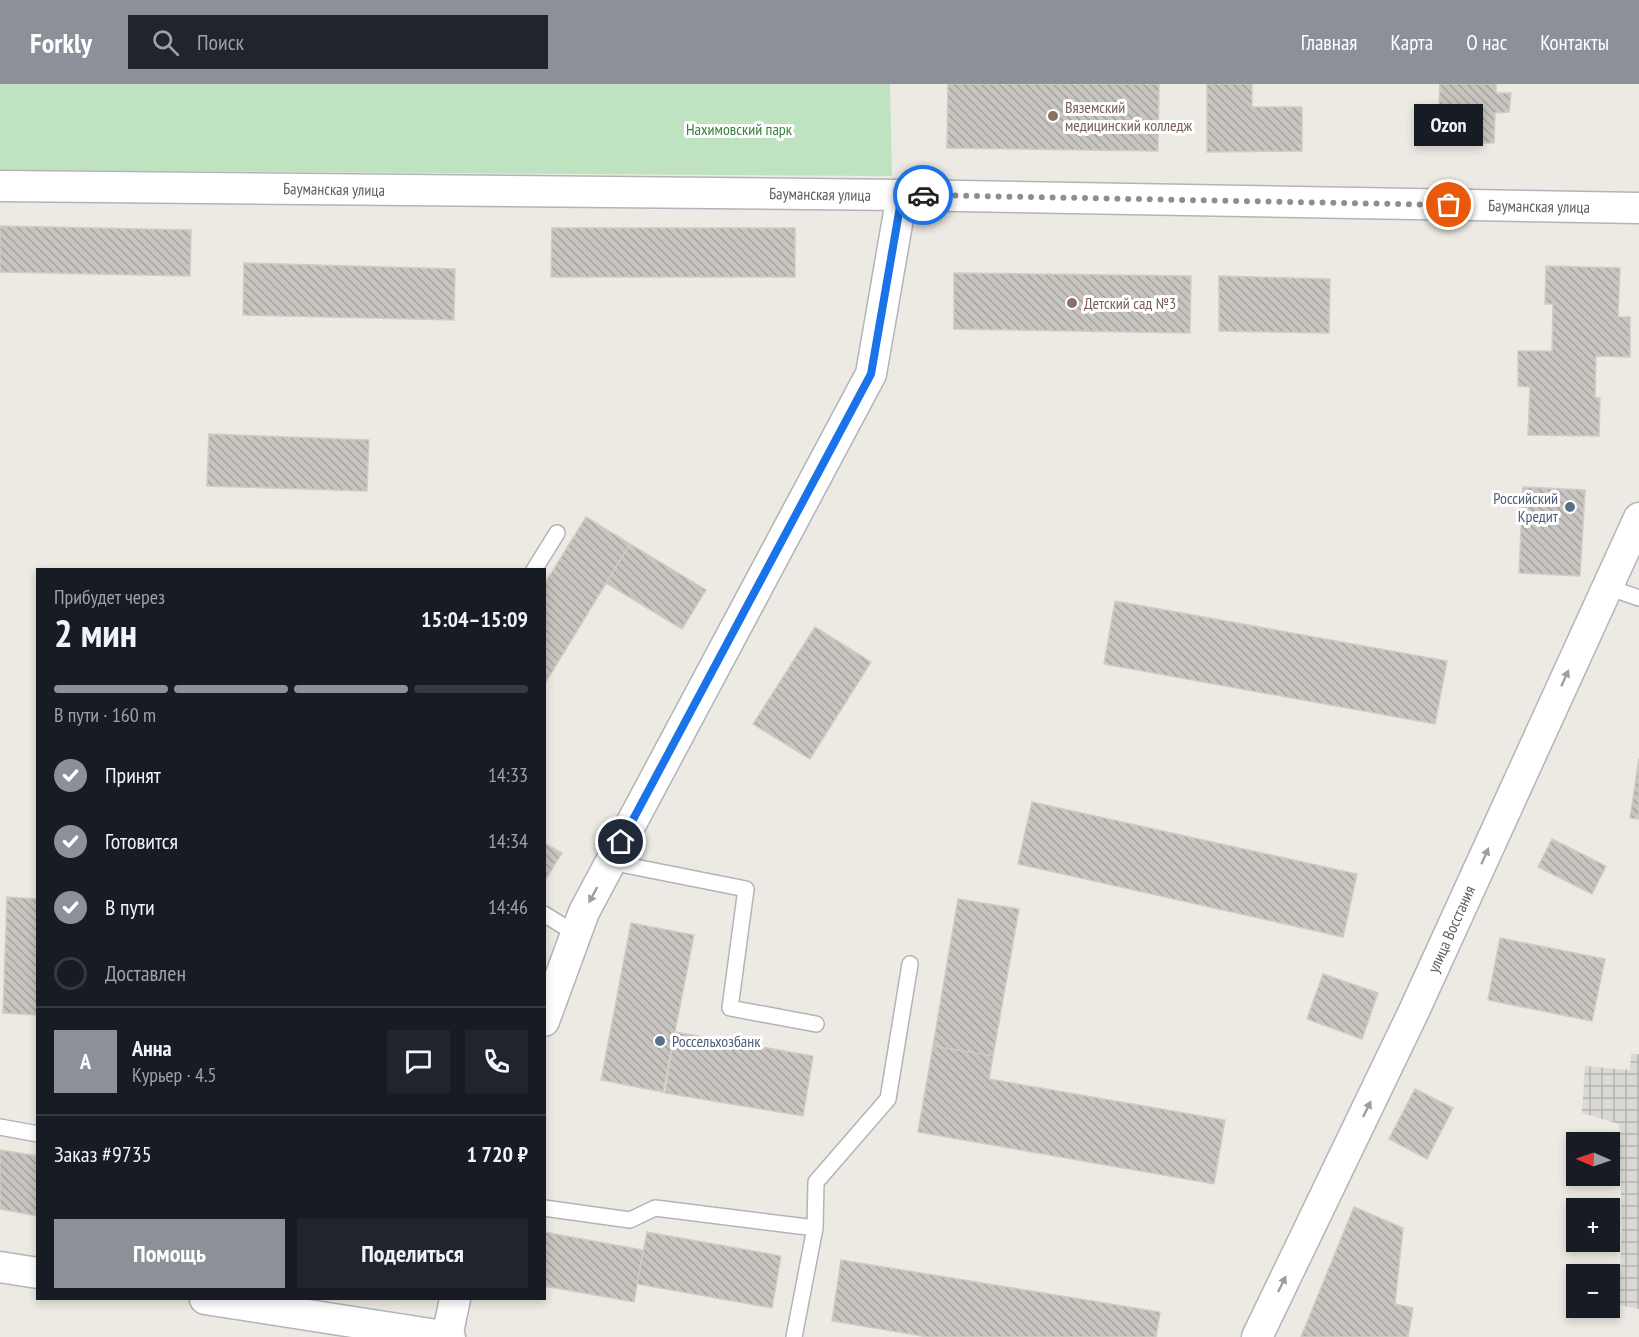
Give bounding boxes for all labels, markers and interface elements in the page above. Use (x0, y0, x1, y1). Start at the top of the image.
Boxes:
search box (128, 15, 548, 69)
text: Forkly (30, 24, 92, 61)
icon: search (149, 26, 182, 59)
text: Поиск (197, 28, 244, 56)
text: Главная (1301, 29, 1357, 56)
text: Карта (1390, 29, 1433, 56)
text: О нас (1466, 29, 1507, 56)
text: Контакты (1540, 29, 1609, 56)
place label: Вяземский медицинский колледж (1065, 97, 1192, 135)
callout: Ozon (1414, 103, 1484, 145)
marker: Вяземский медицинский колледж (1046, 109, 1060, 123)
text: Ozon (1430, 112, 1467, 138)
park label: Нахимовский парк (686, 119, 793, 139)
courier (893, 165, 953, 225)
street label: Бауманская улица (283, 178, 385, 200)
icon: car (907, 179, 940, 212)
pin (1423, 179, 1474, 230)
street label: Бауманская улица (769, 183, 871, 205)
icon: bag (1432, 188, 1465, 221)
street label: Бауманская улица (1488, 195, 1590, 217)
place label: Детский сад №3 (1084, 293, 1176, 313)
marker: Детский сад №3 (1065, 296, 1079, 310)
place label: Российский Кредит (1493, 488, 1559, 526)
marker: Российский Кредит (1563, 500, 1577, 514)
text: Прибудет через (54, 584, 165, 610)
text: 15:04–15:09 (421, 605, 528, 633)
text: 2 мин (54, 607, 137, 658)
one-way arrow (1561, 670, 1570, 687)
text: В пути · 160 m (54, 702, 156, 728)
icon: check (54, 759, 87, 792)
text: Принят (105, 761, 161, 789)
text: 14:33 (488, 762, 528, 788)
pin (595, 816, 646, 867)
icon: check (54, 825, 87, 858)
icon: home (604, 825, 637, 858)
text: Готовится (105, 827, 178, 855)
text: 14:34 (488, 828, 528, 854)
one-way arrow (1480, 847, 1489, 864)
street label: улица Восстания (1423, 882, 1479, 976)
one-way arrow (588, 886, 598, 903)
icon: check (54, 891, 87, 924)
text: В пути (105, 893, 155, 921)
text: 14:46 (488, 894, 528, 920)
text: Доставлен (105, 959, 186, 987)
button: chat (387, 1030, 450, 1093)
button: phone (465, 1030, 528, 1093)
place label: Россельхозбанк (672, 1031, 761, 1051)
text: Анна (132, 1034, 172, 1062)
marker: Россельхозбанк (653, 1034, 667, 1048)
text: А (80, 1047, 91, 1075)
text: Курьер · 4.5 (132, 1062, 217, 1088)
one-way arrow (1362, 1100, 1372, 1117)
north arrow (1566, 1132, 1620, 1186)
map controls (1566, 1132, 1620, 1318)
text: Заказ #9735 (54, 1140, 152, 1168)
text: 1 720 ₽ (466, 1140, 528, 1168)
button: + (1566, 1198, 1620, 1252)
button: Помощь (54, 1219, 285, 1288)
button: Поделиться (297, 1219, 528, 1288)
button: − (1566, 1264, 1620, 1318)
one-way arrow (1278, 1276, 1287, 1293)

